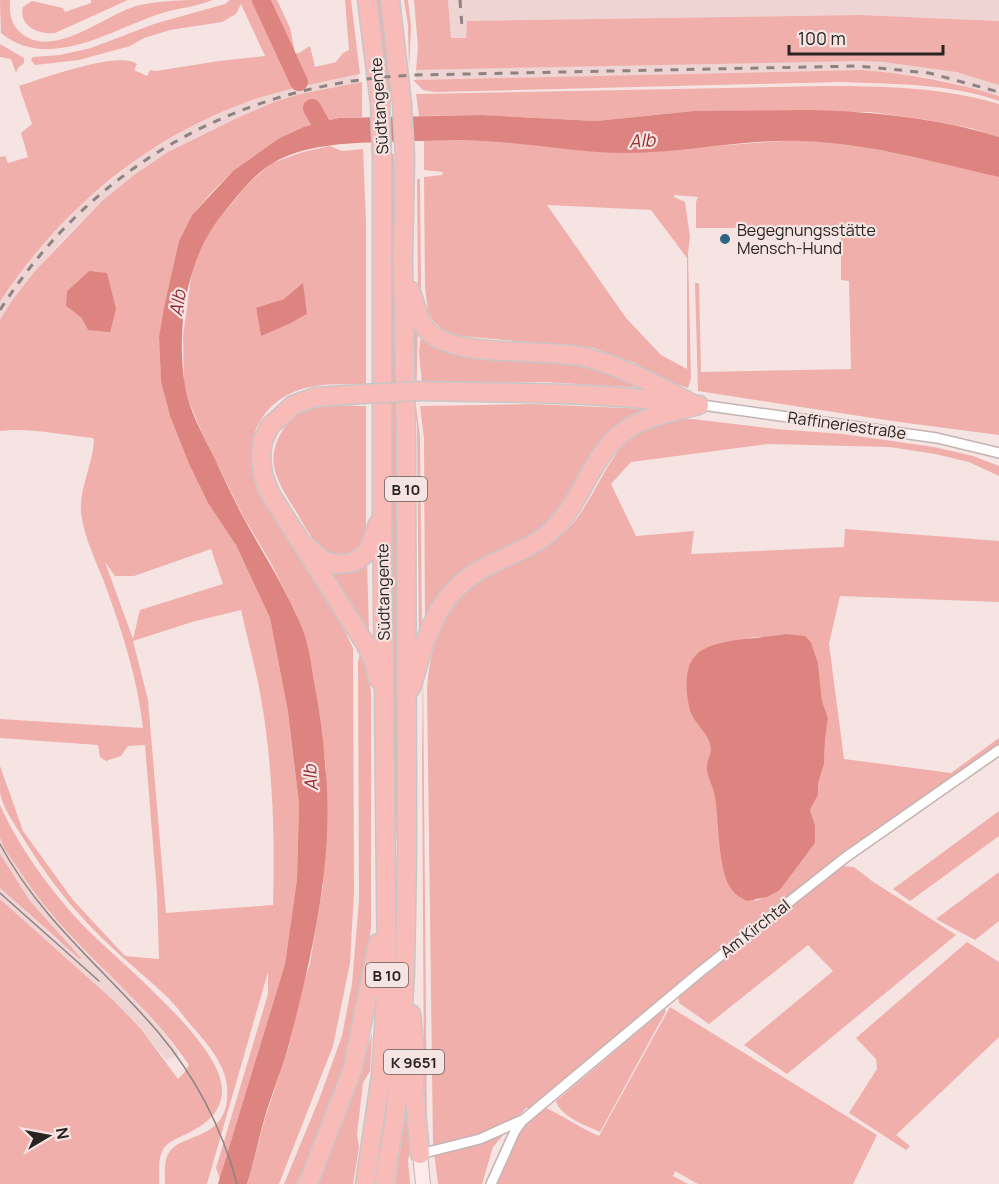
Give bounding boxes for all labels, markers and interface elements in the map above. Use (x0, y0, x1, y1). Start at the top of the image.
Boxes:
scale bar (789, 18, 944, 56)
text: 100 m (798, 26, 846, 50)
street label: Südtangente (365, 57, 393, 155)
water label: Alb (628, 127, 657, 153)
place label: Begegnungsstätte Mensch-Hund (737, 219, 876, 259)
marker: Begegnungsstätte Mensch-Hund (718, 232, 732, 246)
water label: Alb (163, 287, 191, 318)
street label: Raffineriestraße (786, 406, 908, 444)
road number: B 10 (385, 477, 427, 501)
street label: Südtangente (371, 543, 395, 641)
water label: Alb (297, 763, 323, 792)
street label: Am Kirchtal (715, 894, 795, 962)
road number: B 10 (366, 963, 408, 987)
road number: K 9651 (384, 1050, 444, 1074)
north arrow (18, 1106, 78, 1166)
text: N (51, 1126, 75, 1141)

